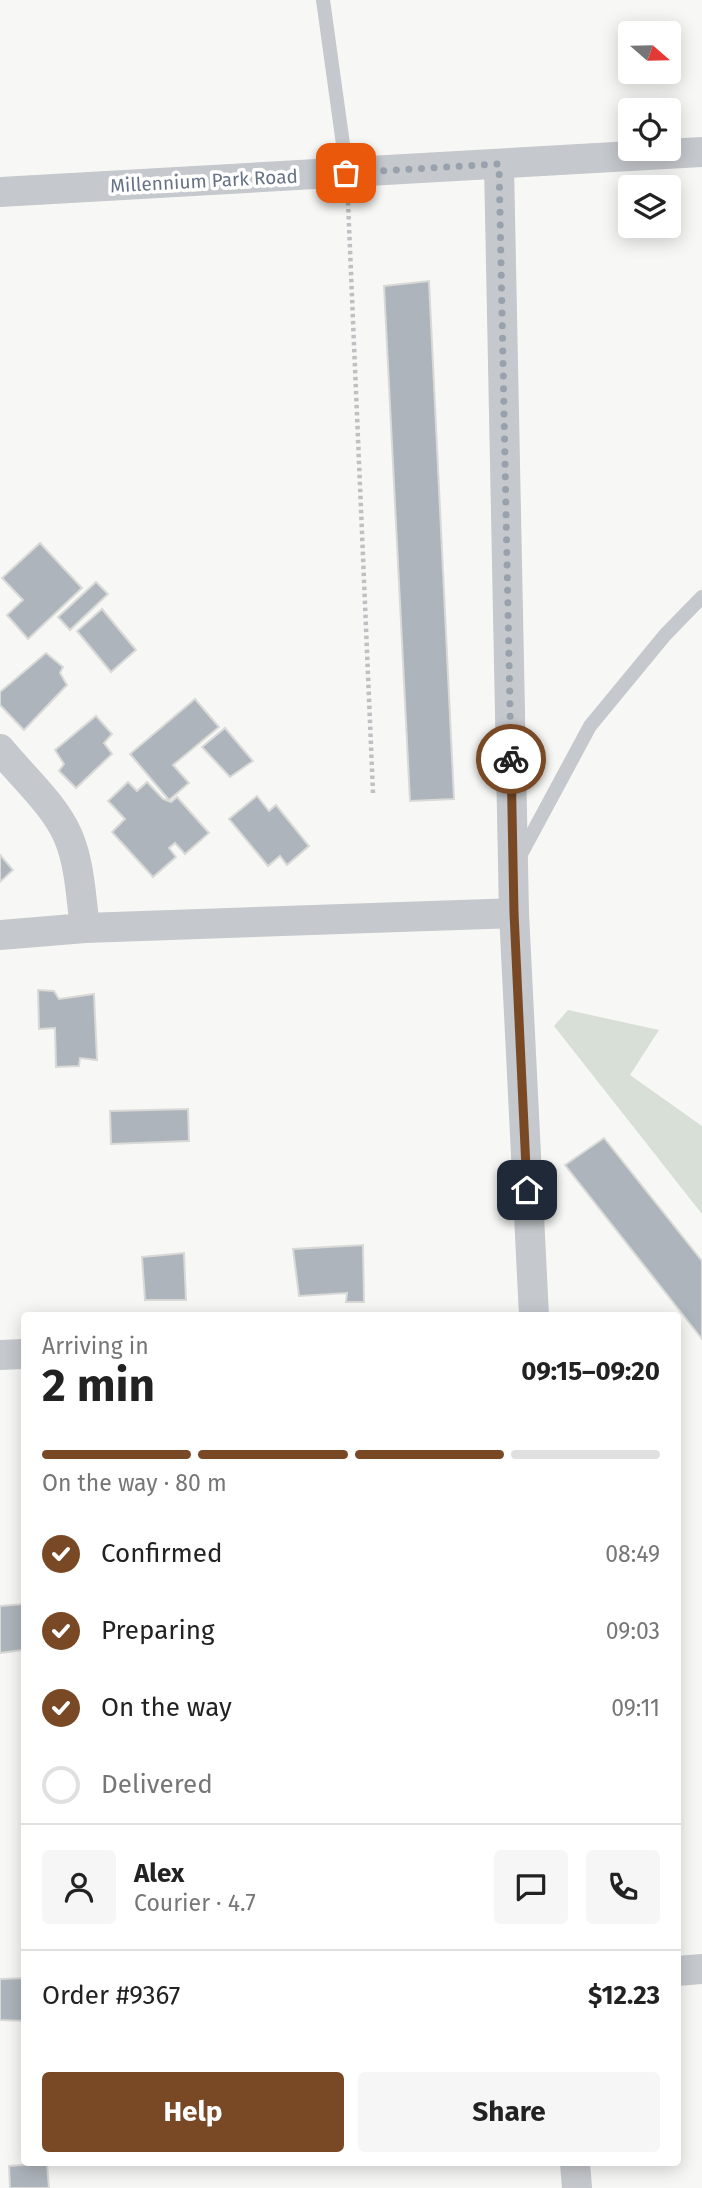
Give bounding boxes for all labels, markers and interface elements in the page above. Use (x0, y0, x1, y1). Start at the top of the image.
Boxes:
north arrow (618, 21, 681, 84)
map controls (618, 21, 681, 238)
button: locate (618, 98, 681, 161)
pin (316, 143, 376, 203)
icon: bag (327, 154, 365, 192)
street label: Millennium Park Road (110, 165, 298, 197)
button: layers (618, 175, 681, 238)
courier (476, 724, 546, 794)
icon: bike (492, 740, 530, 778)
pin (497, 1160, 557, 1220)
icon: home (508, 1171, 546, 1209)
text: Arriving in (42, 1332, 149, 1360)
text: 09:15–09:20 (521, 1356, 660, 1387)
text: 2 min (42, 1358, 155, 1413)
text: On the way · 80 m (42, 1469, 227, 1497)
icon: check (42, 1535, 80, 1573)
text: Confirmed (101, 1538, 222, 1569)
text: 08:49 (605, 1540, 660, 1568)
icon: check (42, 1612, 80, 1650)
text: Preparing (101, 1615, 214, 1646)
text: 09:03 (606, 1617, 660, 1645)
icon: check (42, 1689, 80, 1727)
text: On the way (101, 1692, 232, 1723)
text: 09:11 (611, 1694, 660, 1722)
text: Delivered (101, 1769, 213, 1800)
button: person (42, 1850, 116, 1924)
button: chat (494, 1850, 568, 1924)
button: phone (586, 1850, 660, 1924)
text: Alex (134, 1858, 184, 1889)
text: Courier · 4.7 (134, 1889, 256, 1917)
text: Order #9367 (42, 1980, 180, 2011)
text: $12.23 (588, 1980, 660, 2011)
button: Help (42, 2072, 344, 2152)
button: Share (358, 2072, 660, 2152)

